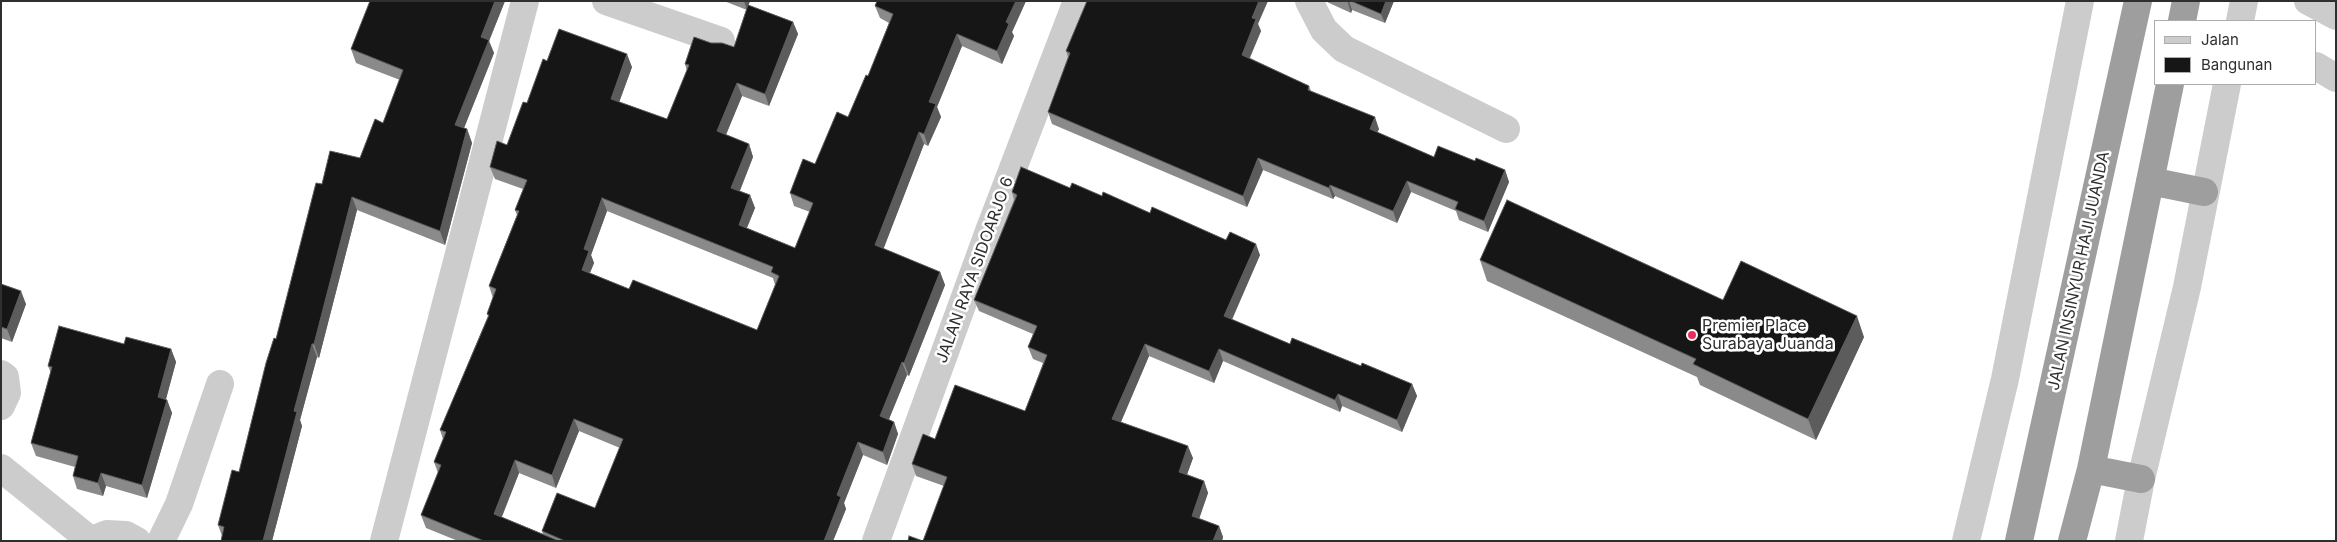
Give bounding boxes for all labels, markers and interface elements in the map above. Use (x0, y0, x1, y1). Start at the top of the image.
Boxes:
legend (2154, 20, 2317, 85)
text: Jalan (2201, 30, 2239, 49)
text: Bangunan (2201, 55, 2272, 74)
street label: JALAN INSINYUR HAJI JUANDA (2044, 150, 2114, 392)
street label: JALAN RAYA SIDOARJO 6 (932, 174, 1018, 366)
place label: Premier Place Surabaya Juanda (1702, 316, 1834, 354)
marker: Premier Place Surabaya Juanda (1686, 329, 1698, 341)

